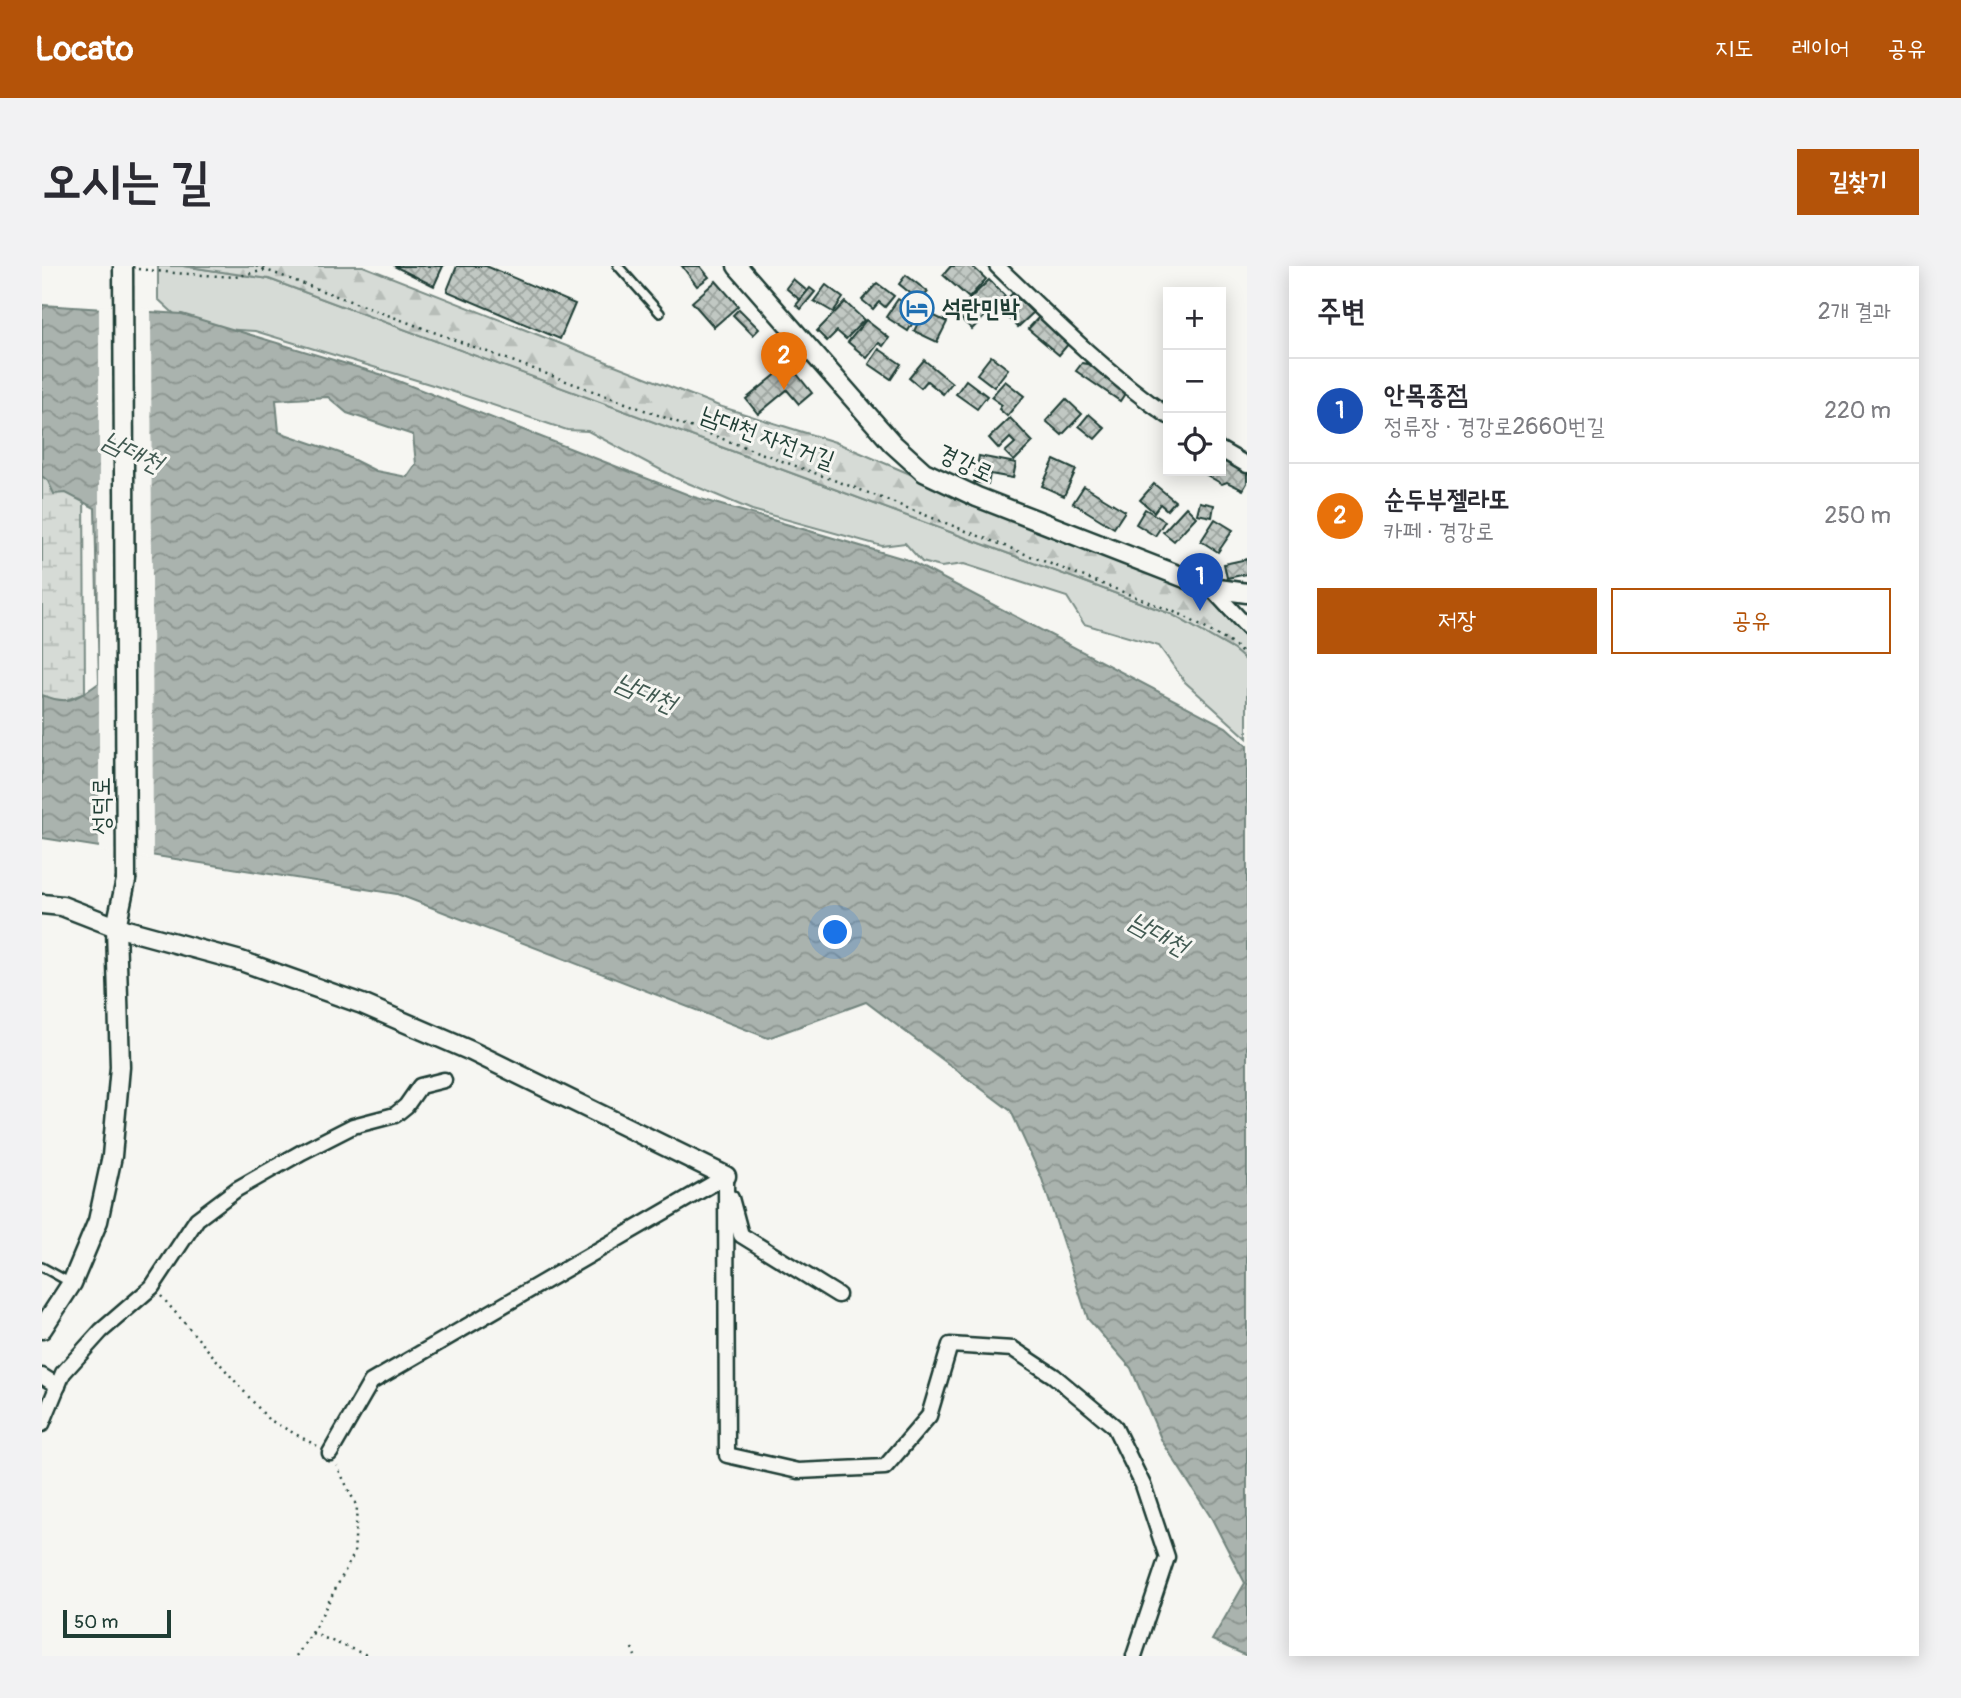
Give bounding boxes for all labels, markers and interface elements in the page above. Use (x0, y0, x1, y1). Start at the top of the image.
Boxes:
text: Locato (35, 29, 133, 70)
text: 지도 (1715, 34, 1753, 63)
text: 레이어 (1791, 34, 1849, 63)
text: 공유 (1887, 34, 1926, 63)
button: 길찾기 (1797, 149, 1919, 215)
text: 오시는 길 (42, 151, 210, 212)
map controls (1163, 287, 1226, 476)
button: + (1163, 287, 1226, 350)
hotel icon: 석란민박 (898, 289, 936, 327)
text: 주변 (1317, 293, 1365, 330)
place label: 석란민박 (942, 294, 1020, 323)
text: 2개 결과 (1818, 297, 1891, 326)
pin: 2 (761, 332, 807, 390)
button: − (1163, 350, 1226, 413)
text: 안목종점 (1384, 379, 1468, 411)
text: 1 (1336, 396, 1345, 425)
text: 220 m (1824, 396, 1891, 425)
street label: 남대천 자전거길 (697, 400, 839, 475)
text: 정류장 · 경강로2660번길 (1384, 412, 1605, 441)
button: locate (1163, 413, 1226, 476)
water label: 남대천 (97, 424, 171, 481)
street label: 경강로 (933, 438, 998, 489)
text: 순두부젤라또 (1384, 484, 1510, 516)
text: 2 (1334, 501, 1346, 530)
text: 250 m (1825, 501, 1891, 530)
text: 카페 · 경강로 (1384, 517, 1494, 546)
pin: 1 (1177, 553, 1223, 611)
button: 저장 (1317, 588, 1597, 654)
button: 공유 (1611, 588, 1891, 654)
water label: 남대천 (610, 666, 684, 722)
street label: 성덕로 (87, 777, 116, 835)
water label: 남대천 (1123, 905, 1196, 965)
your location (818, 915, 852, 949)
scale bar (63, 1607, 172, 1639)
text: 50 m (74, 1610, 118, 1634)

